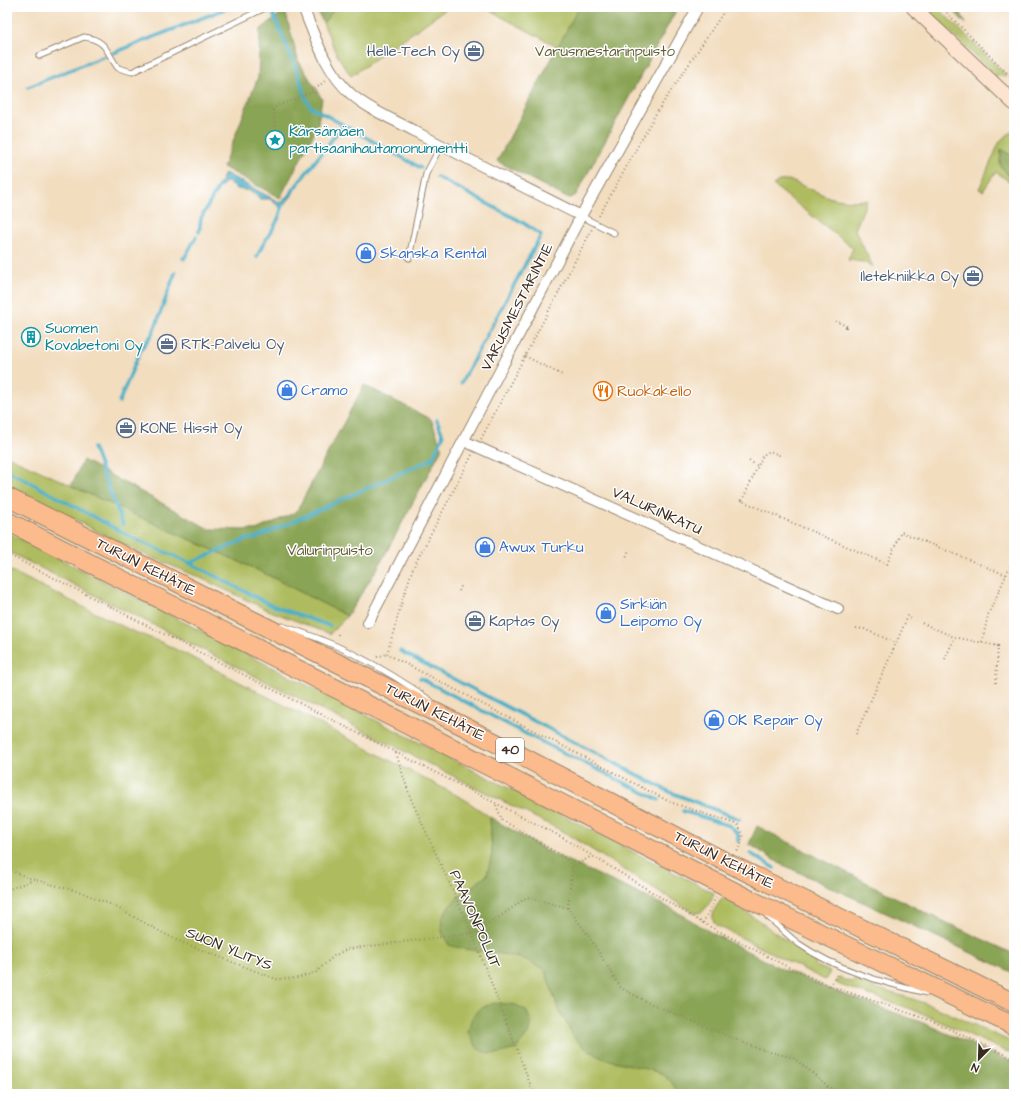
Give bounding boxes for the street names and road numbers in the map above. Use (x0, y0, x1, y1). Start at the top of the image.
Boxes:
street label: VARUSMESTARINTIE (476, 240, 558, 374)
street label: VALURINKATU (609, 482, 705, 540)
street label: TURUN KEHÄTIE (92, 533, 200, 601)
street label: TURUN KEHÄTIE (381, 678, 489, 746)
road number: 40 (496, 738, 524, 762)
street label: TURUN KEHÄTIE (670, 826, 778, 894)
street label: PAAVONPOLUT (444, 867, 506, 972)
street label: SUON YLITYS (183, 922, 276, 976)

